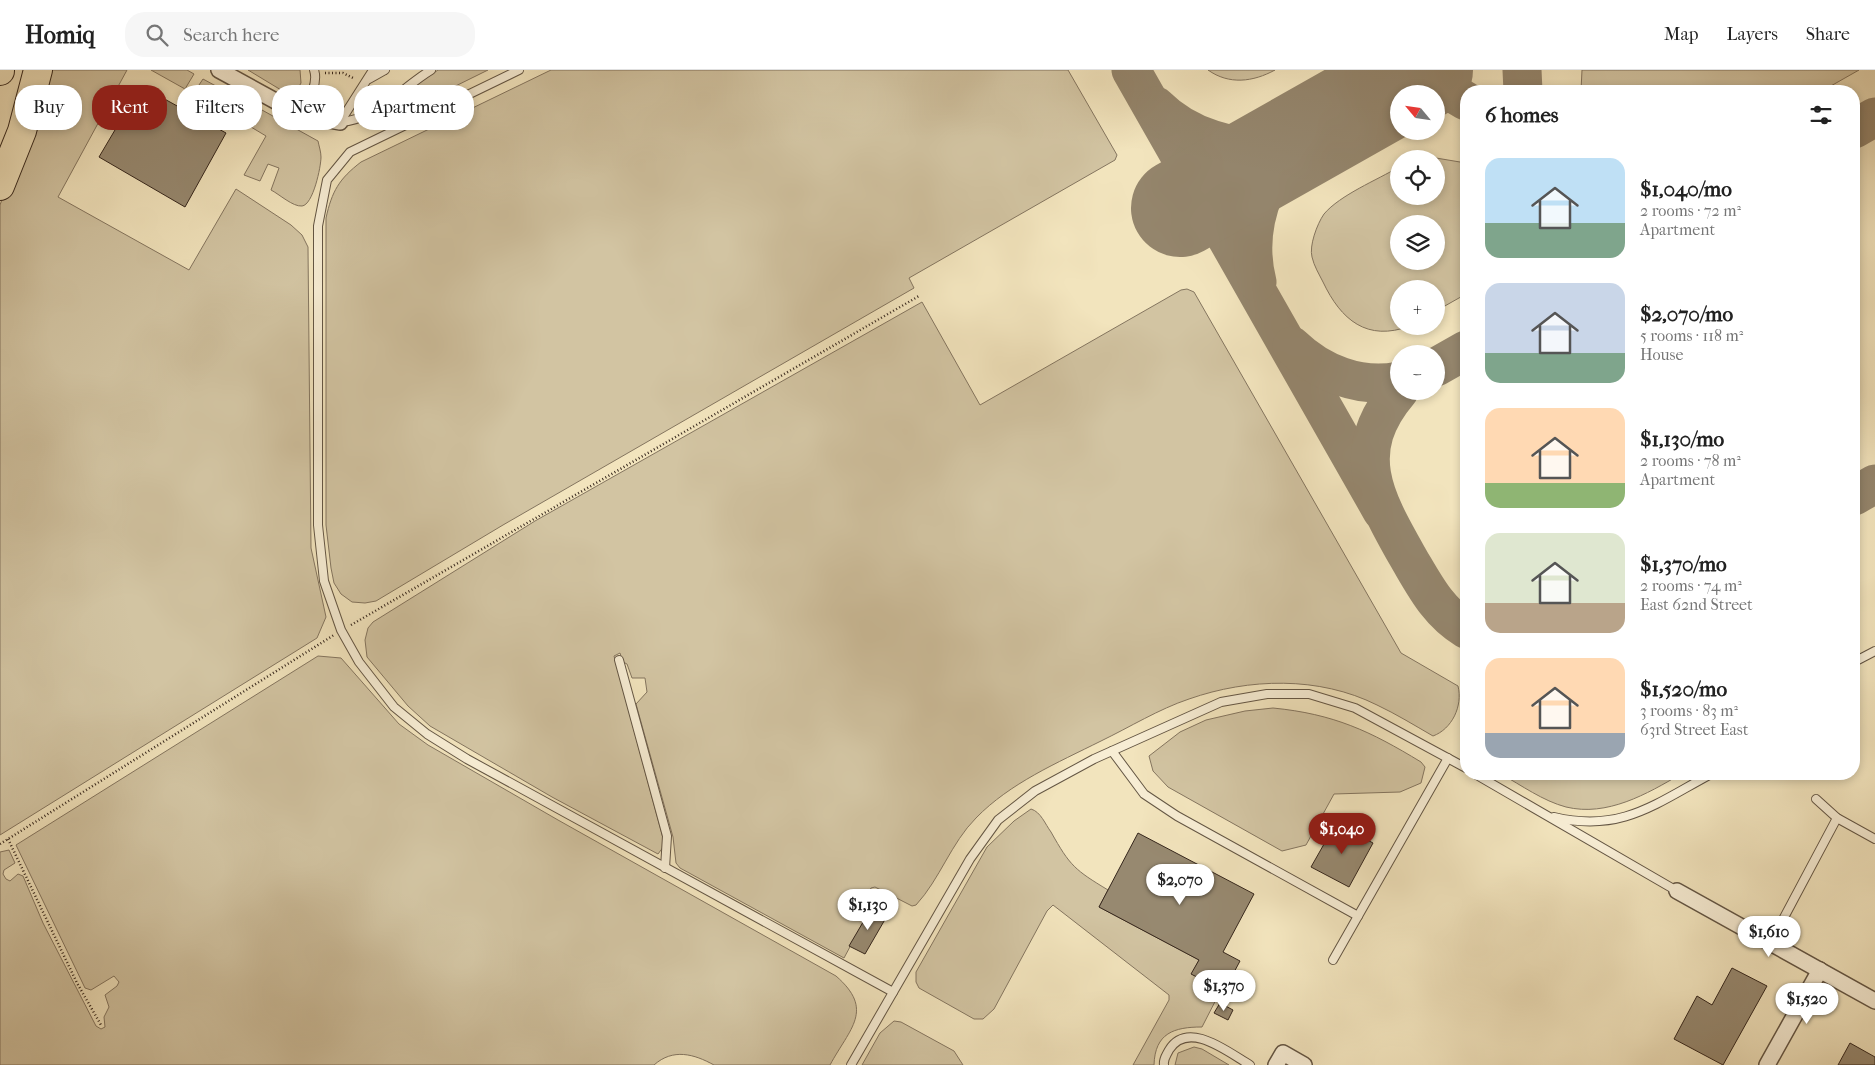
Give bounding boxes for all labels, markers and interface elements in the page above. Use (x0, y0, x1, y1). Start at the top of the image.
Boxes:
search box (125, 12, 475, 57)
text: Homiq (25, 21, 95, 49)
icon: search (143, 21, 171, 49)
text: Search here (183, 24, 279, 46)
text: Map (1664, 24, 1698, 45)
text: Layers (1726, 24, 1778, 45)
text: Share (1806, 24, 1850, 45)
chip: Buy (15, 85, 82, 130)
chip: Rent (92, 85, 167, 130)
chip: Filters (177, 85, 262, 130)
chip: New (272, 85, 344, 130)
chip: Apartment (354, 85, 474, 130)
north arrow (1390, 85, 1445, 140)
map controls (1390, 85, 1445, 400)
icon: filters (1807, 101, 1835, 129)
text: 6 homes (1485, 103, 1559, 127)
button: locate (1390, 150, 1445, 205)
text: $1,040/mo (1640, 177, 1732, 201)
icon: home (1525, 178, 1585, 238)
text: 2 rooms · 72 m² (1640, 201, 1741, 220)
button: layers (1390, 215, 1445, 270)
text: Apartment (1640, 220, 1715, 239)
button: + (1390, 280, 1445, 335)
text: $2,070/mo (1640, 302, 1733, 326)
icon: home (1525, 303, 1585, 363)
text: 5 rooms · 118 m² (1640, 326, 1743, 345)
button: − (1390, 345, 1445, 400)
text: House (1640, 345, 1683, 364)
text: $1,130/mo (1640, 427, 1724, 451)
icon: home (1525, 428, 1585, 488)
text: 2 rooms · 78 m² (1640, 451, 1741, 470)
text: Apartment (1640, 470, 1715, 489)
text: $1,370/mo (1640, 552, 1727, 576)
icon: home (1525, 553, 1585, 613)
text: 2 rooms · 74 m² (1640, 576, 1742, 595)
text: East 62nd Street (1640, 595, 1753, 614)
text: $1,520/mo (1640, 677, 1727, 701)
icon: home (1525, 678, 1585, 738)
text: 3 rooms · 83 m² (1640, 701, 1738, 720)
text: 63rd Street East (1640, 720, 1748, 739)
pin: $1,040 (1301, 812, 1383, 855)
text: $1,040 (1320, 819, 1364, 838)
pin: $2,070 (1139, 864, 1221, 906)
text: $2,070 (1157, 870, 1203, 889)
pin: $1,130 (827, 888, 909, 931)
text: $1,130 (849, 895, 887, 914)
pin: $1,610 (1728, 916, 1810, 958)
text: $1,610 (1749, 922, 1789, 941)
pin: $1,370 (1183, 970, 1265, 1012)
text: $1,370 (1204, 976, 1244, 995)
pin: $1,520 (1766, 982, 1848, 1025)
text: $1,520 (1786, 989, 1828, 1008)

